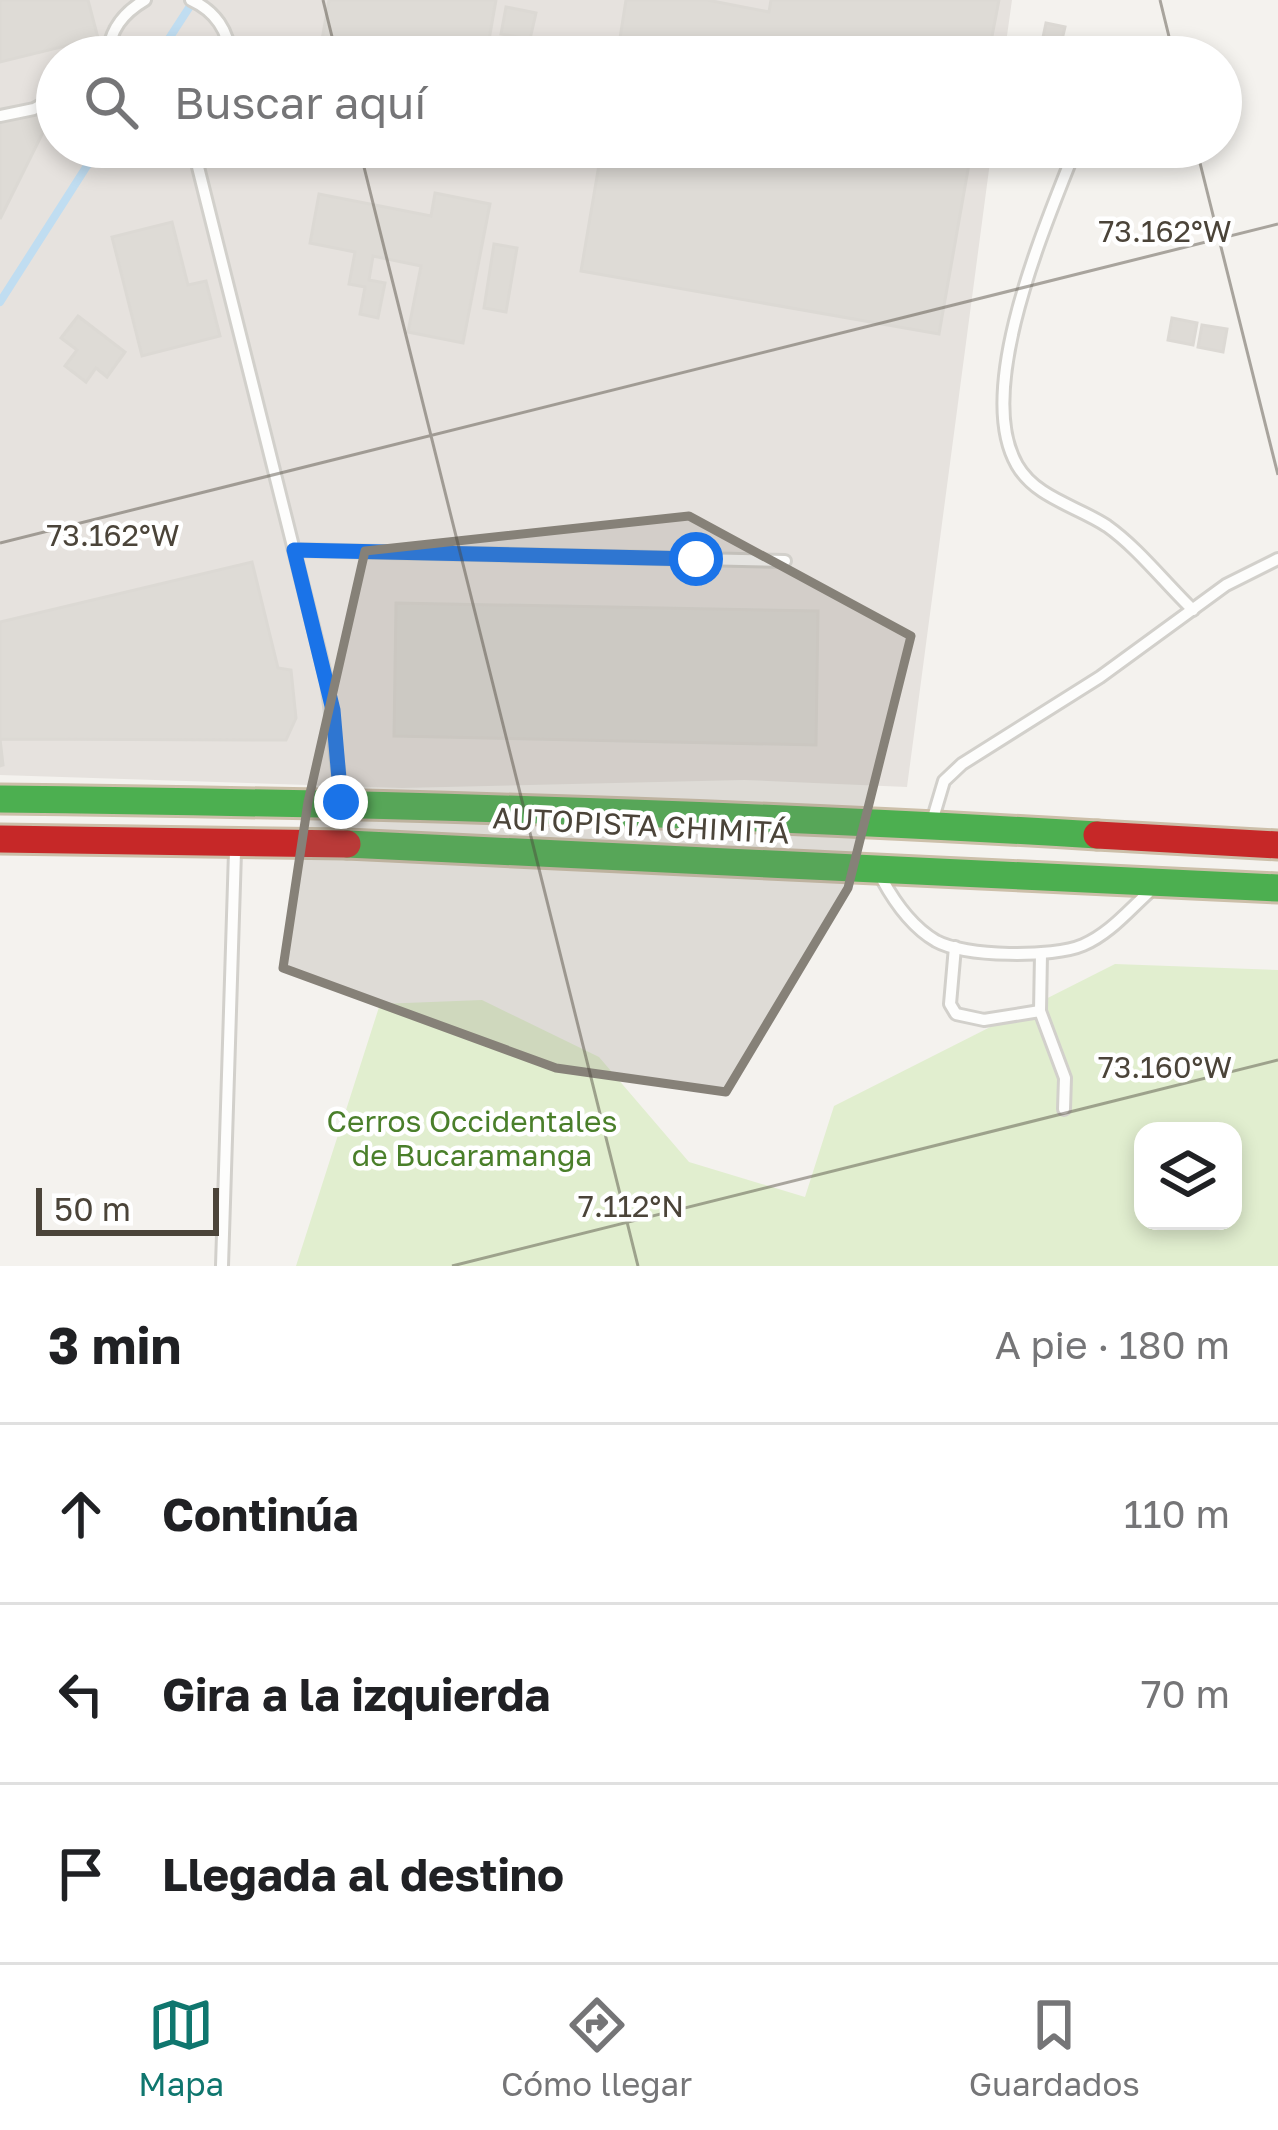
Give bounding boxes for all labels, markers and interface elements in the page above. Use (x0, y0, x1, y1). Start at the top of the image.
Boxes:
search box (36, 36, 1242, 168)
icon: search (78, 69, 144, 135)
text: Buscar aquí (174, 75, 426, 129)
text: 73.162°W (1098, 213, 1232, 249)
text: 73.162°W (46, 517, 180, 553)
route start (669, 532, 723, 586)
route end (314, 775, 368, 829)
street label: AUTOPISTA CHIMITÁ (492, 799, 790, 851)
text: 73.160°W (1098, 1049, 1232, 1085)
park label: Cerros Occidentales de Bucaramanga (327, 1103, 617, 1173)
map controls (1134, 1122, 1242, 1230)
button: layers (1134, 1122, 1242, 1230)
scale bar (36, 1182, 219, 1235)
text: 7.112°N (578, 1188, 684, 1224)
text: 50 m (54, 1189, 131, 1228)
text: 3 min (48, 1314, 181, 1375)
text: A pie · 180 m (995, 1321, 1230, 1368)
icon: ahead (48, 1481, 114, 1547)
text: Continúa (162, 1487, 359, 1541)
text: 110 m (1124, 1490, 1230, 1537)
icon: left (48, 1661, 114, 1727)
text: Gira a la izquierda (162, 1667, 550, 1721)
text: 70 m (1141, 1670, 1230, 1717)
icon: arrive (48, 1841, 114, 1907)
text: Llegada al destino (162, 1847, 564, 1901)
tab: Mapa (138, 1992, 224, 2103)
tab: Cómo llegar (501, 1992, 692, 2103)
tab: Guardados (969, 1992, 1140, 2103)

